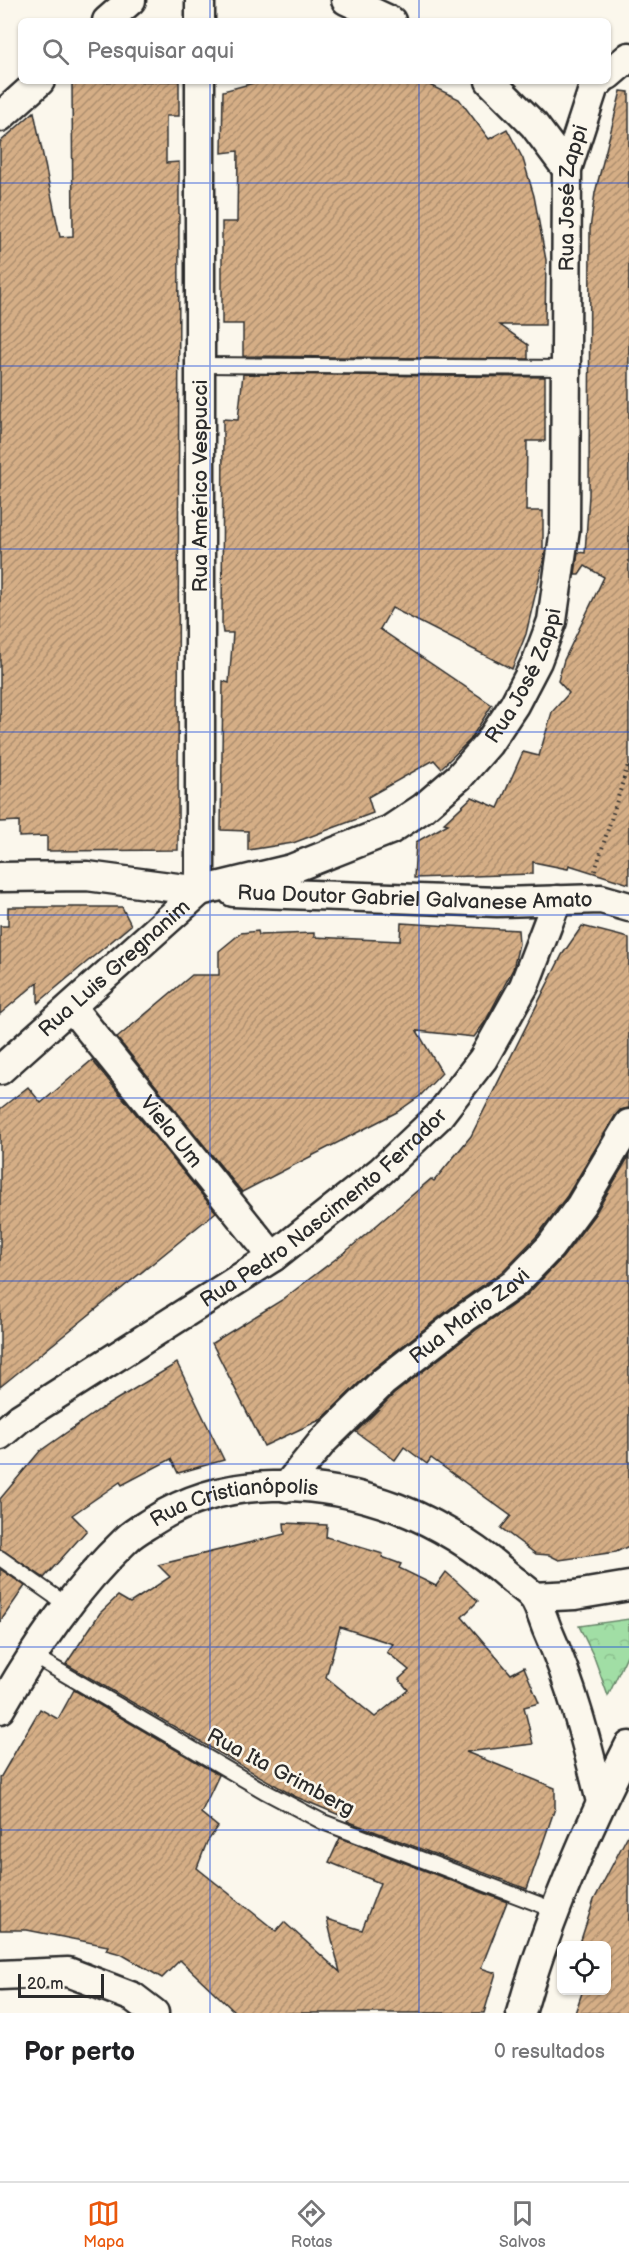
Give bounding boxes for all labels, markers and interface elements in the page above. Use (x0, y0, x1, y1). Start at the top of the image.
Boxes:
search box (18, 18, 611, 84)
icon: search (39, 35, 72, 68)
text: Pesquisar aqui (87, 38, 234, 65)
street label: Rua José Zappi (554, 122, 594, 272)
street label: Rua Américo Vespucci (188, 380, 213, 592)
street label: Rua José Zappi (480, 607, 567, 748)
street label: Rua Doutor Gabriel Galvanese Amato (237, 880, 593, 915)
street label: Rua Luis Gregnanim (34, 894, 195, 1042)
street label: Viela Um (135, 1091, 208, 1173)
street label: Rua Pedro Nascimento Ferrador (196, 1104, 453, 1313)
street label: Rua Mario Zavi (405, 1263, 535, 1370)
street label: Rua Cristianópolis (146, 1474, 320, 1533)
street label: Rua Ita Grimberg (203, 1723, 359, 1822)
map controls (557, 1941, 611, 1995)
button: locate (557, 1941, 611, 1995)
scale bar (18, 1971, 104, 1998)
text: 20 m (27, 1975, 63, 1994)
text: Por perto (24, 2037, 135, 2068)
text: 0 resultados (494, 2040, 605, 2064)
tab: Mapa (83, 2197, 124, 2252)
tab: Rotas (291, 2197, 333, 2252)
tab: Salvos (499, 2197, 546, 2252)

